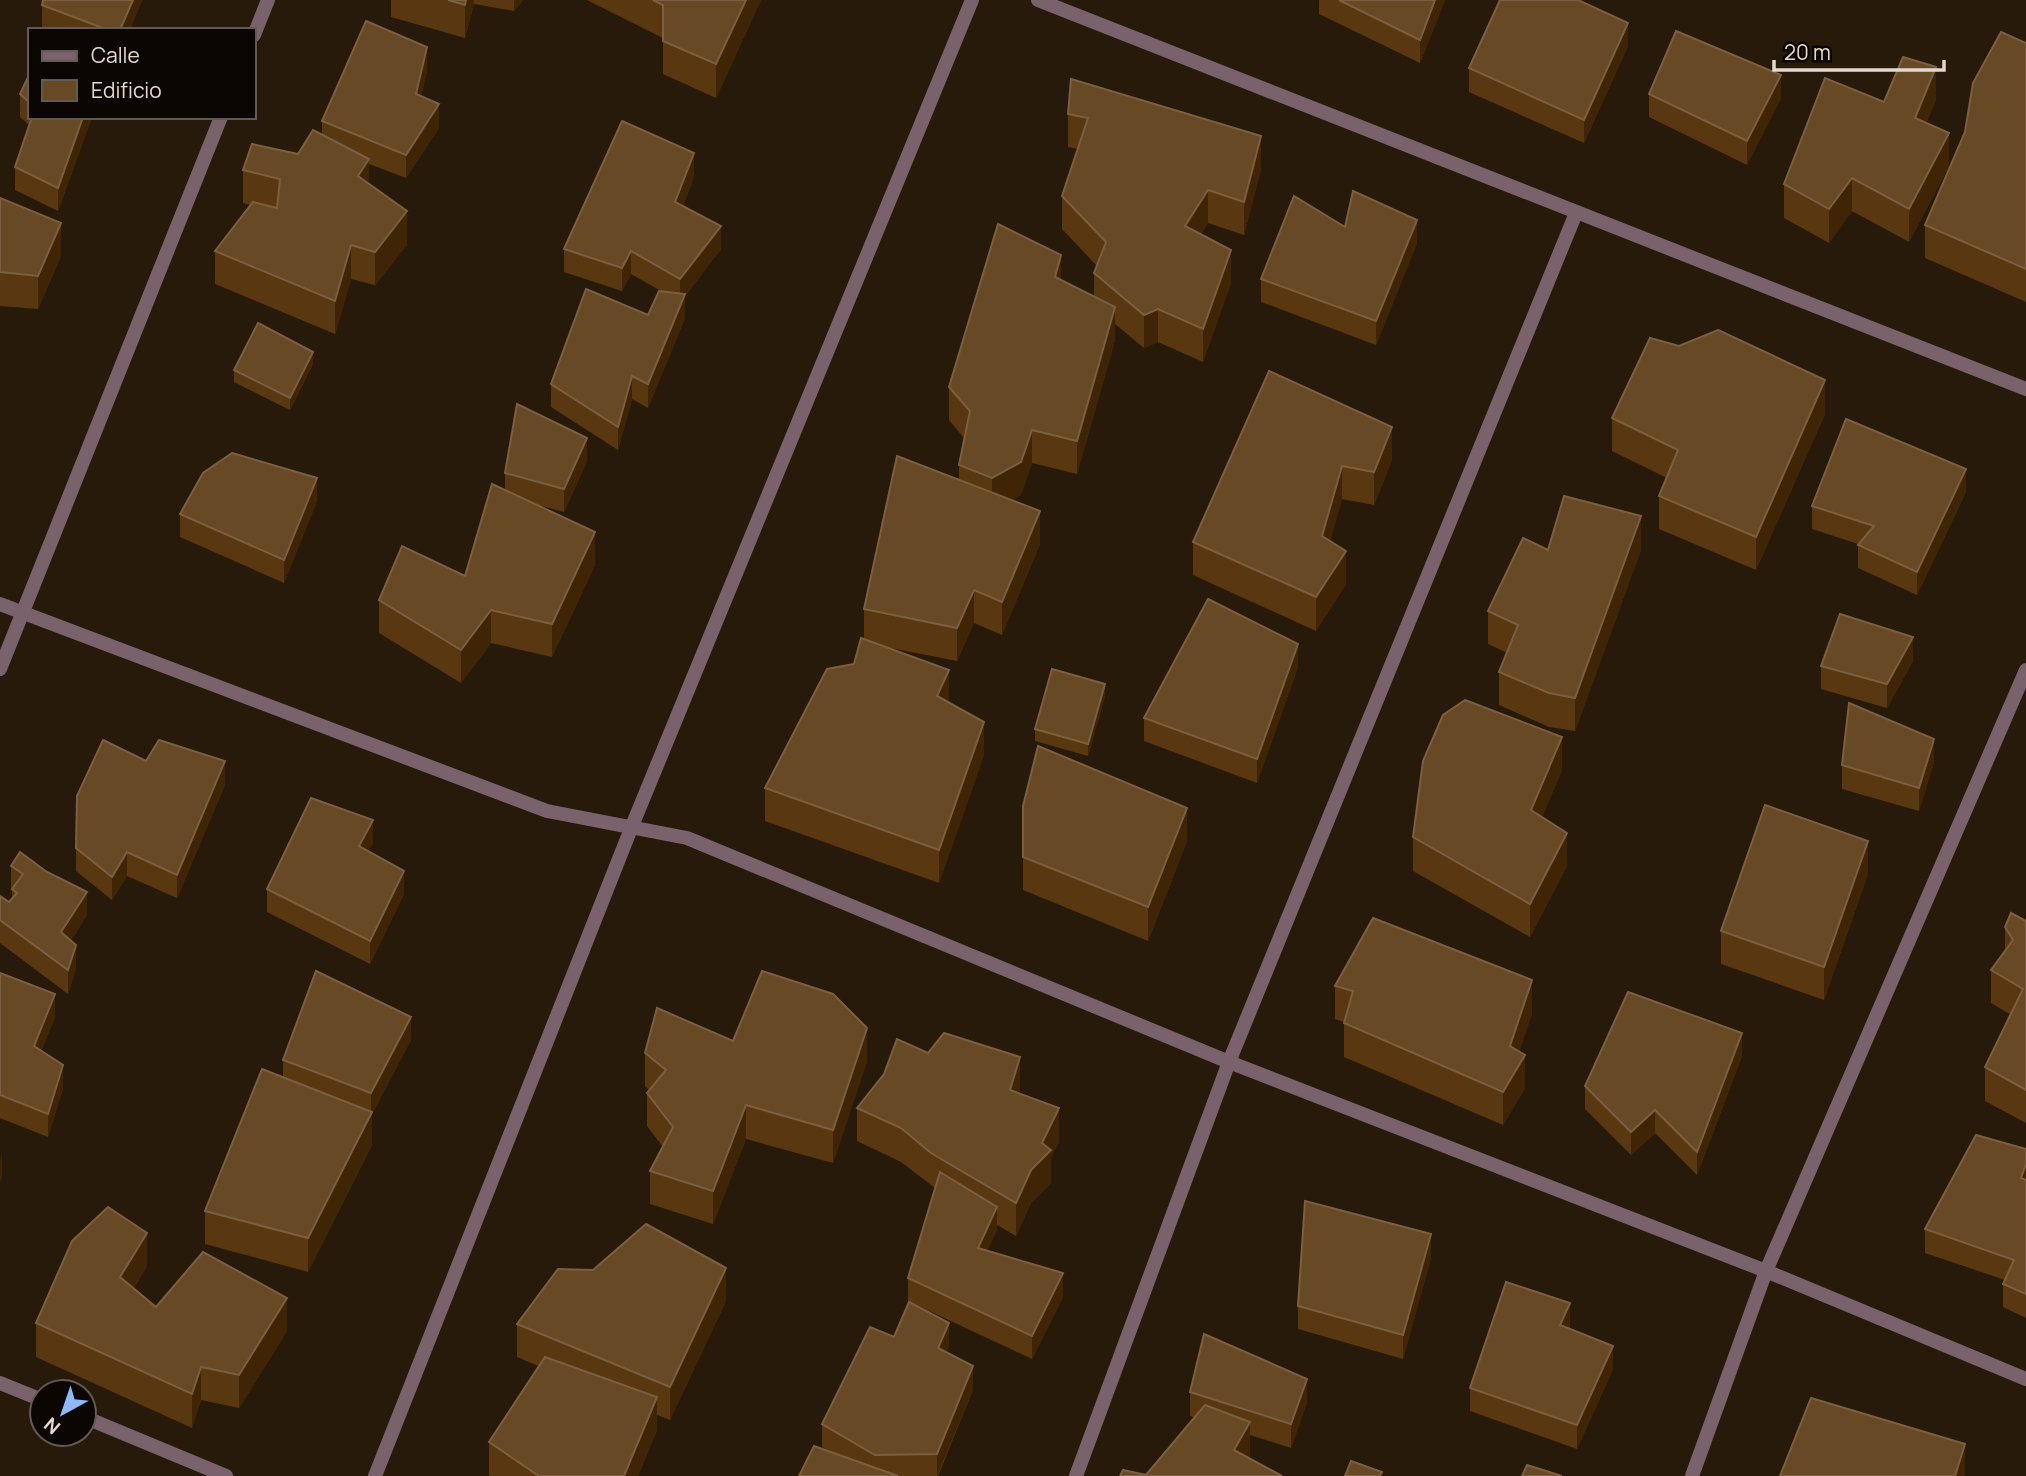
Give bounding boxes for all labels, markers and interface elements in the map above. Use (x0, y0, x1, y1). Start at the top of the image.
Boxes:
legend (28, 28, 256, 119)
scale bar (1774, 28, 1944, 72)
text: 20 m (1784, 38, 1831, 66)
text: Calle (91, 41, 140, 69)
text: Edificio (91, 76, 162, 104)
north arrow (28, 1378, 98, 1448)
text: N (38, 1412, 66, 1440)

